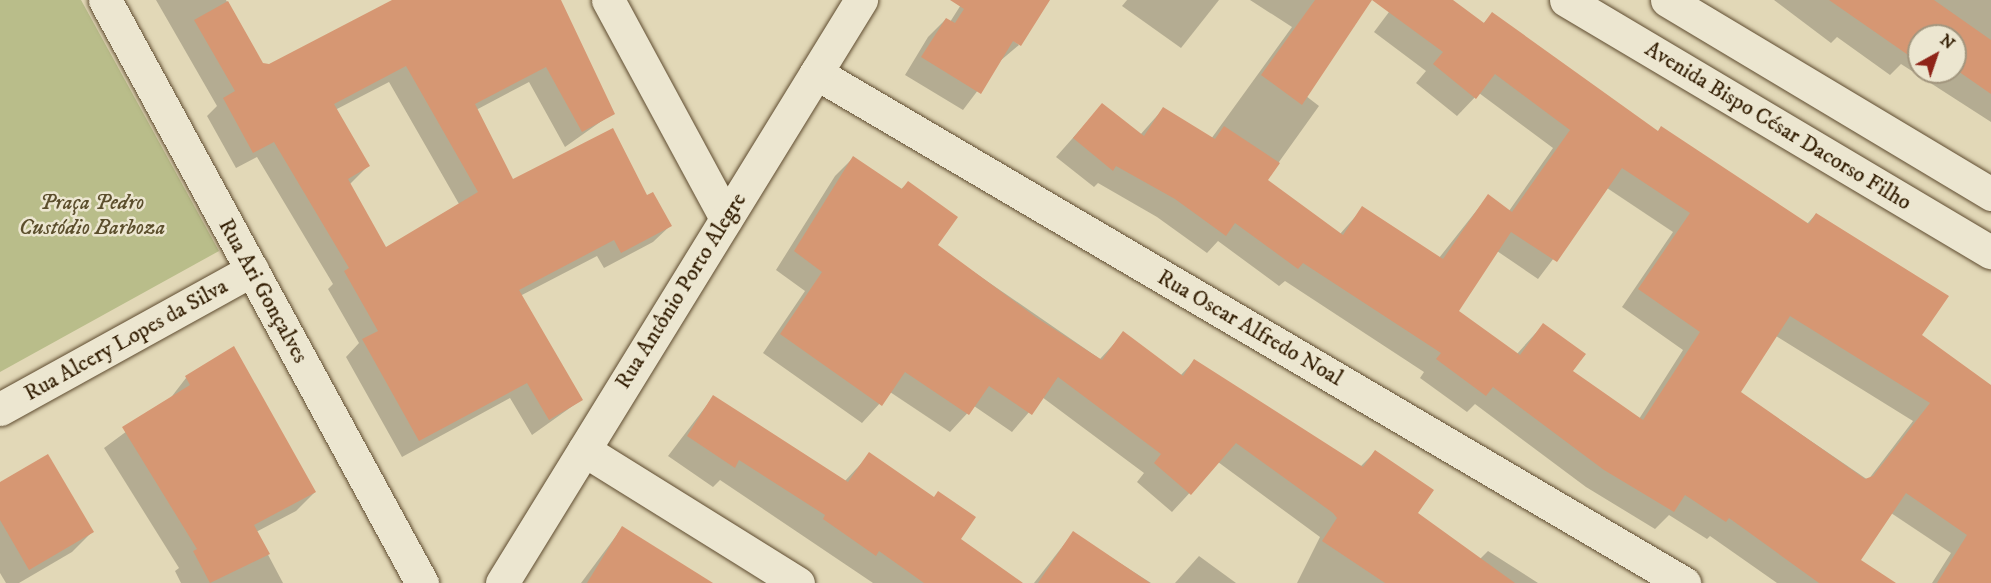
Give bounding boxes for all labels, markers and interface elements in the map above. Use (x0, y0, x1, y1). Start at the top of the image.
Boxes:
north arrow (1907, 24, 1967, 84)
text: N (1936, 30, 1959, 54)
street label: Avenida Bispo César Dacorso Filho (1640, 36, 1916, 216)
street label: Rua Antônio Porto Alegre (610, 188, 752, 394)
park label: Praça Pedro Custódio Barboza (19, 189, 165, 240)
street label: Rua Ari Gonçalves (212, 214, 314, 368)
street label: Rua Oscar Alfredo Noal (1153, 264, 1347, 392)
street label: Rua Alcery Lopes da Silva (20, 273, 232, 407)

